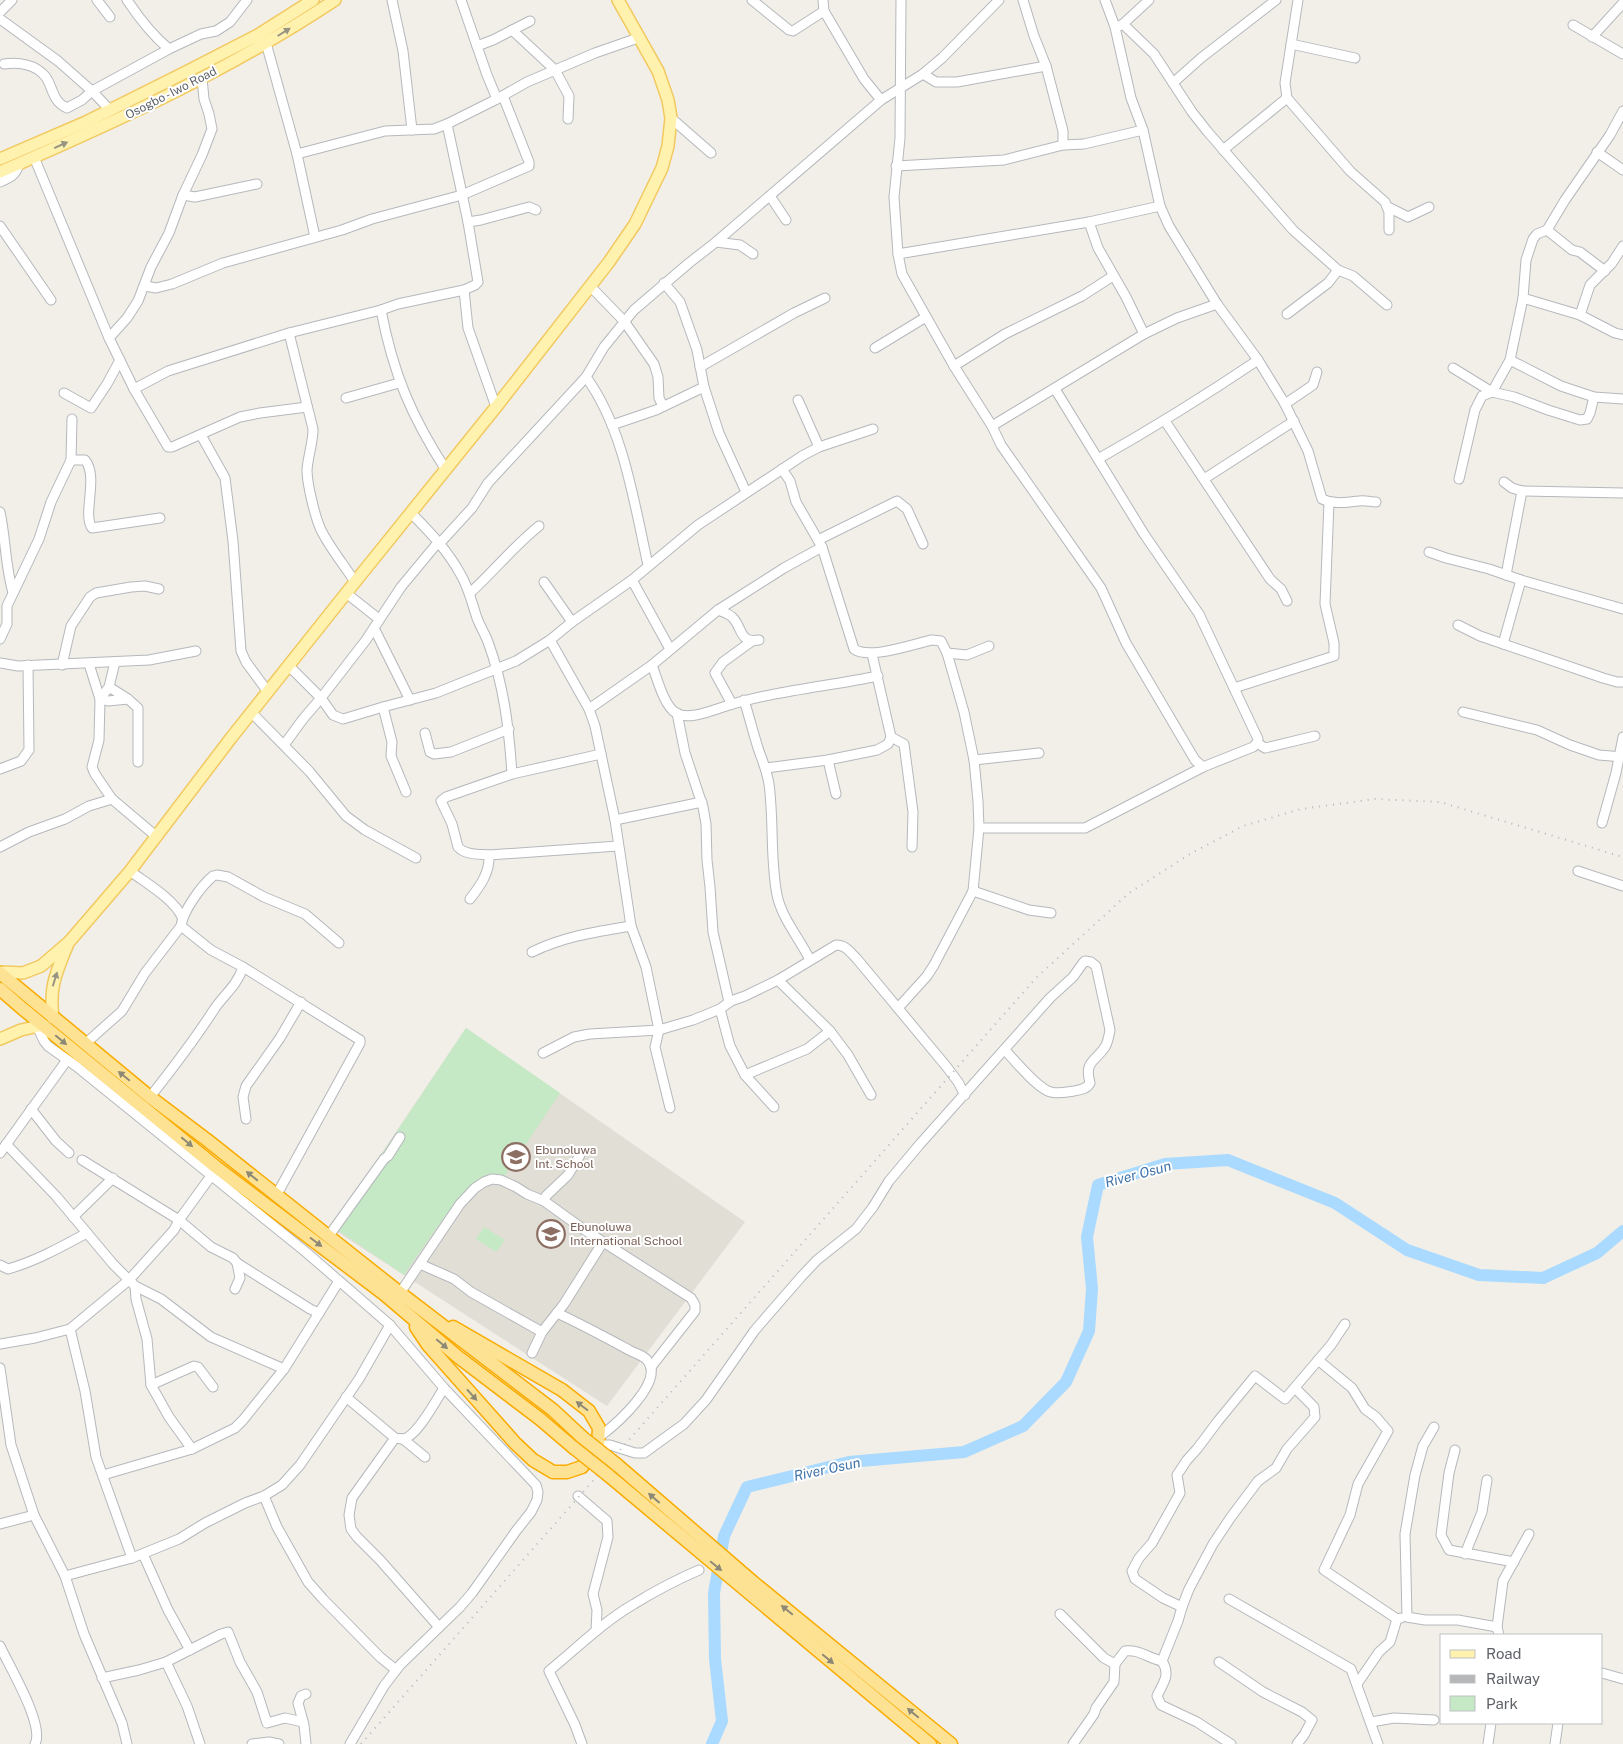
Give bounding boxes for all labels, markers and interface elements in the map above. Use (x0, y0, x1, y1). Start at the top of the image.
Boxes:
one-way arrow (277, 28, 290, 37)
street label: Osogbo - Iwo Road (123, 64, 219, 122)
one-way arrow (54, 141, 68, 149)
one-way arrow (51, 971, 59, 986)
one-way arrow (54, 1035, 67, 1046)
one-way arrow (118, 1071, 131, 1082)
one-way arrow (181, 1137, 194, 1148)
school or university icon: Ebunoluwa Int. School (501, 1142, 531, 1172)
place label: Ebunoluwa Int. School (535, 1143, 596, 1171)
water label: River Osun (1103, 1157, 1173, 1190)
one-way arrow (246, 1171, 259, 1182)
school or university icon: Ebunoluwa International School (536, 1219, 566, 1249)
place label: Ebunoluwa International School (570, 1220, 683, 1248)
one-way arrow (309, 1236, 322, 1247)
one-way arrow (436, 1338, 449, 1349)
one-way arrow (466, 1389, 478, 1401)
one-way arrow (576, 1400, 589, 1411)
water label: River Osun (792, 1454, 862, 1484)
one-way arrow (649, 1492, 661, 1504)
one-way arrow (710, 1561, 723, 1572)
one-way arrow (781, 1605, 794, 1616)
legend (1440, 1634, 1603, 1724)
text: Road (1486, 1645, 1522, 1662)
one-way arrow (822, 1653, 834, 1664)
text: Railway (1486, 1670, 1540, 1687)
text: Park (1486, 1695, 1518, 1712)
one-way arrow (907, 1708, 920, 1719)

